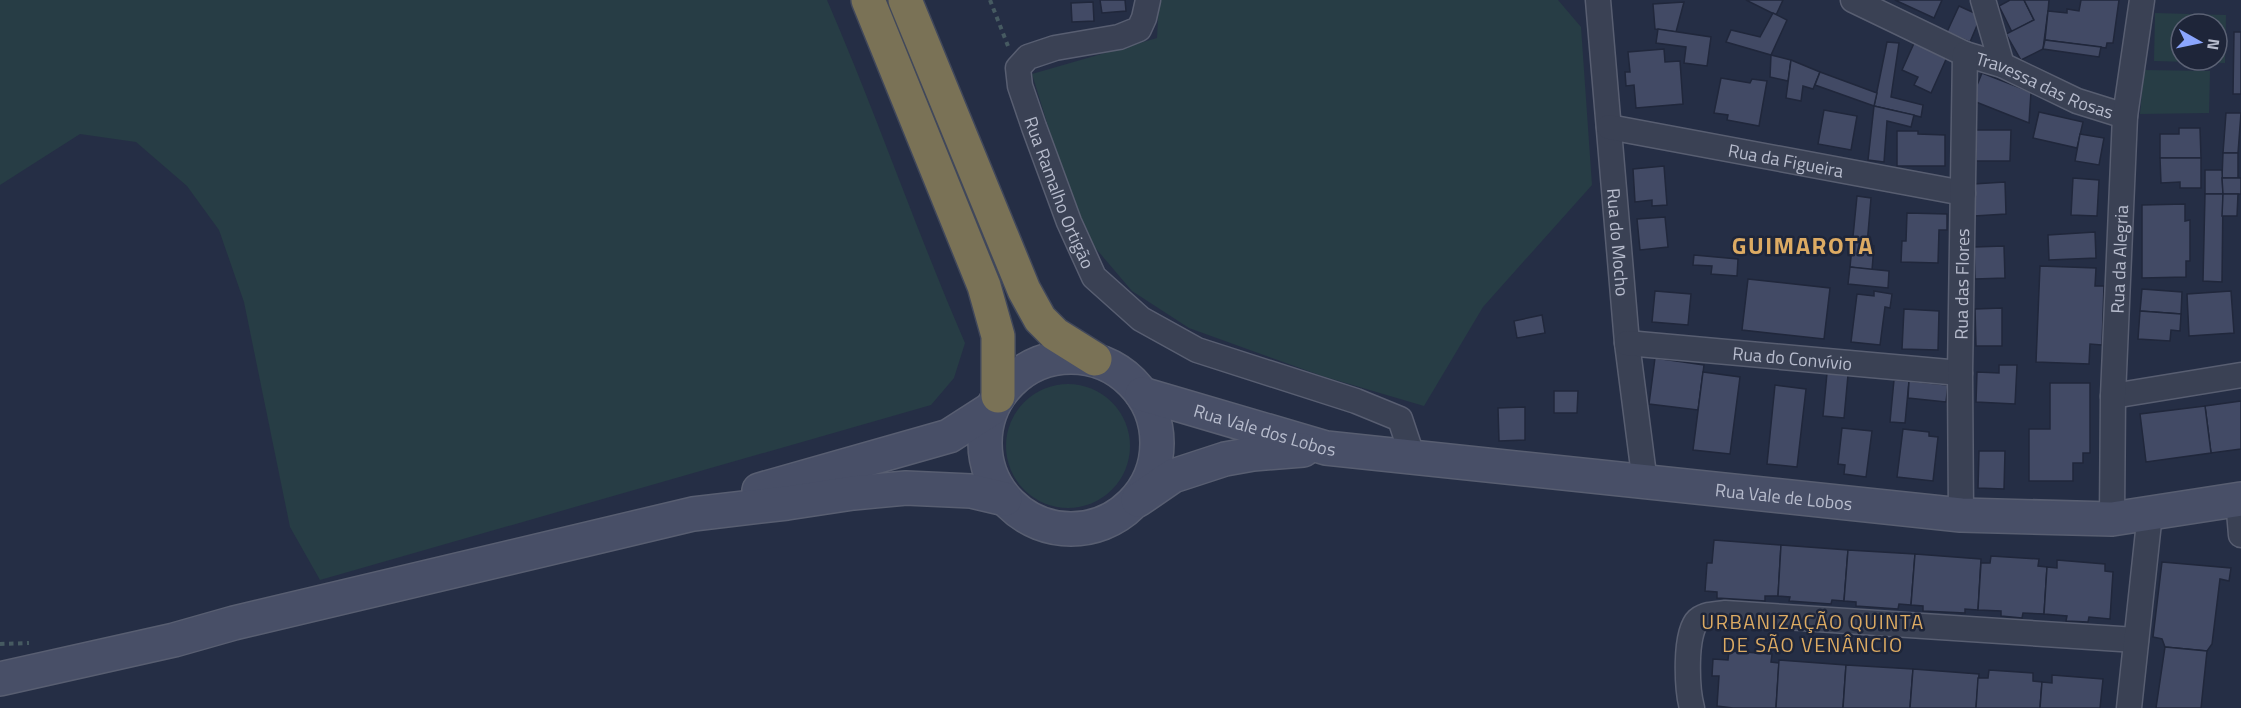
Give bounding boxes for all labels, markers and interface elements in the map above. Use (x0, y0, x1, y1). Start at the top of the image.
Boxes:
north arrow (2169, 12, 2229, 72)
text: N (2201, 37, 2227, 52)
street label: Travessa das Rosas (1973, 44, 2117, 125)
street label: Rua Ramalho Ortigão (1018, 113, 1102, 273)
street label: Rua da Figueira (1726, 136, 1846, 184)
street label: Rua do Mocho (1600, 187, 1636, 297)
street label: Rua da Alegria (2103, 204, 2135, 314)
district label: GUIMAROTA (1732, 227, 1874, 263)
street label: Rua das Flores (1947, 228, 1976, 340)
street label: Rua do Convívio (1731, 339, 1853, 377)
street label: Rua Vale dos Lobos (1191, 396, 1337, 462)
street label: Rua Vale de Lobos (1714, 476, 1854, 517)
district label: URBANIZAÇÃO QUINTA DE SÃO VENÂNCIO (1701, 606, 1925, 660)

